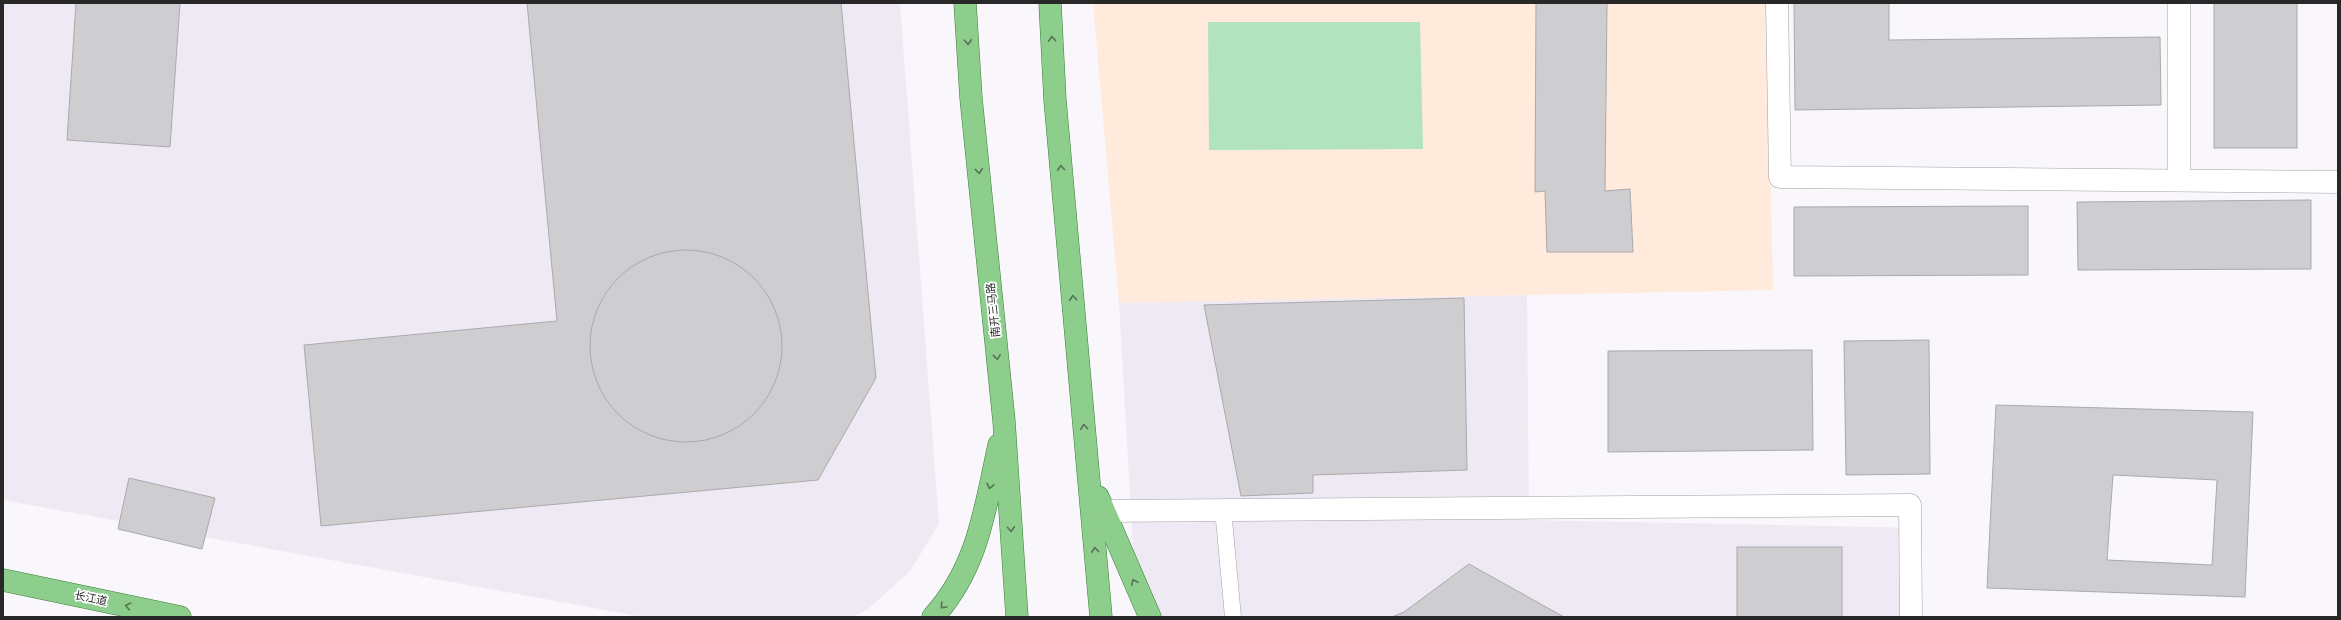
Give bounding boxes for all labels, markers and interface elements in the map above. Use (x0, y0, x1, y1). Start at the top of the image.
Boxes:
one-way arrow (1047, 36, 1056, 42)
one-way arrow (963, 39, 972, 45)
one-way arrow (1057, 165, 1066, 171)
one-way arrow (974, 168, 983, 174)
street label: 南开三马路 (983, 282, 1002, 338)
one-way arrow (1068, 295, 1077, 301)
one-way arrow (993, 353, 1002, 360)
one-way arrow (1080, 424, 1089, 430)
one-way arrow (986, 483, 994, 489)
one-way arrow (1007, 526, 1016, 532)
one-way arrow (1091, 547, 1100, 553)
one-way arrow (1131, 578, 1139, 586)
street label: 长江道 (74, 588, 109, 607)
one-way arrow (940, 601, 948, 609)
one-way arrow (125, 603, 131, 611)

